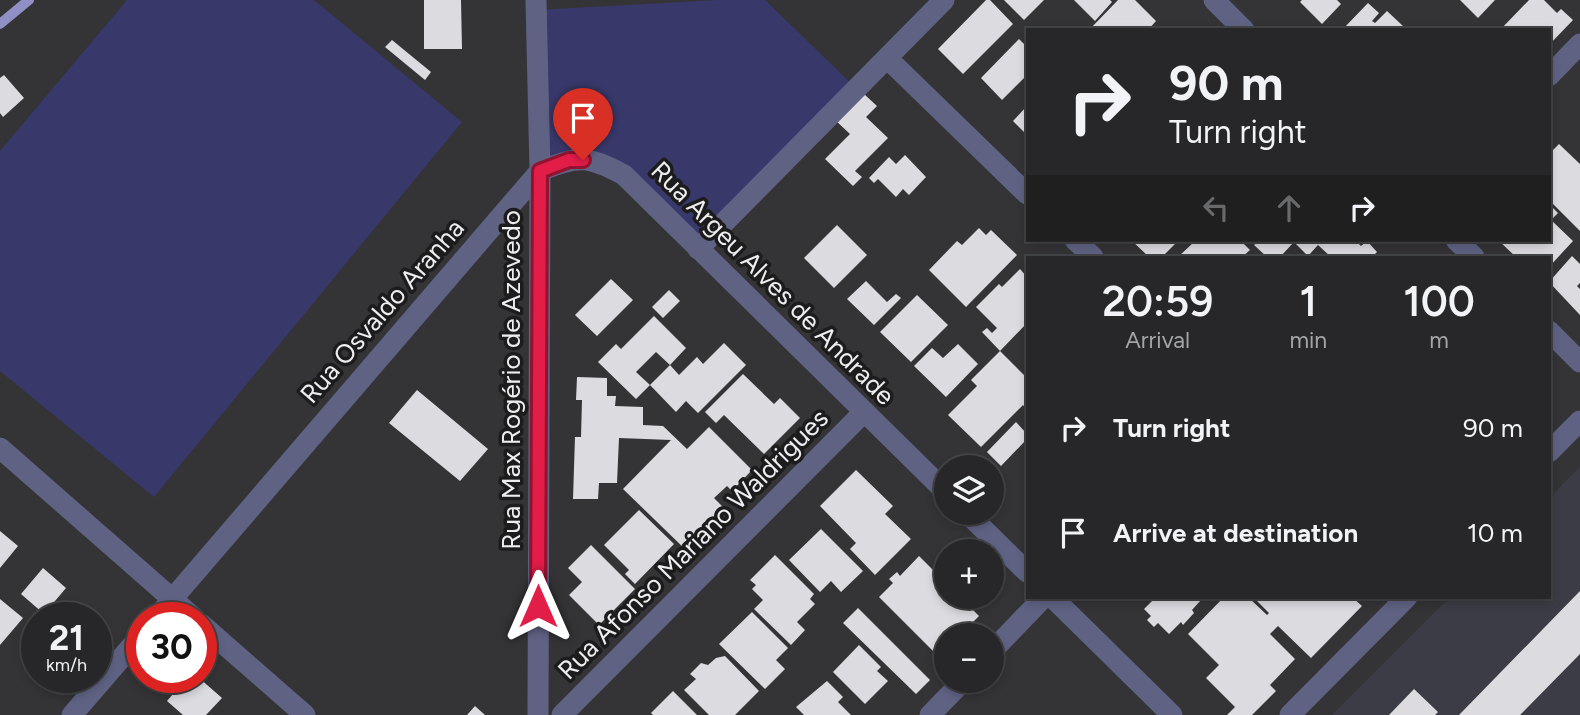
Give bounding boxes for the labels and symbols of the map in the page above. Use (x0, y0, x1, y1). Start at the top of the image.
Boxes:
pin (553, 88, 613, 160)
street label: Rua Argeu Alves de Andrade (645, 155, 901, 411)
street label: Rua Max Rogério de Azevedo (495, 210, 527, 550)
street label: Rua Osvaldo Aranha (293, 212, 471, 410)
street label: Rua Afonso Mariano Waldrigues (551, 402, 835, 686)
position arrow (501, 569, 575, 643)
speed limit sign: 30 (126, 602, 217, 693)

